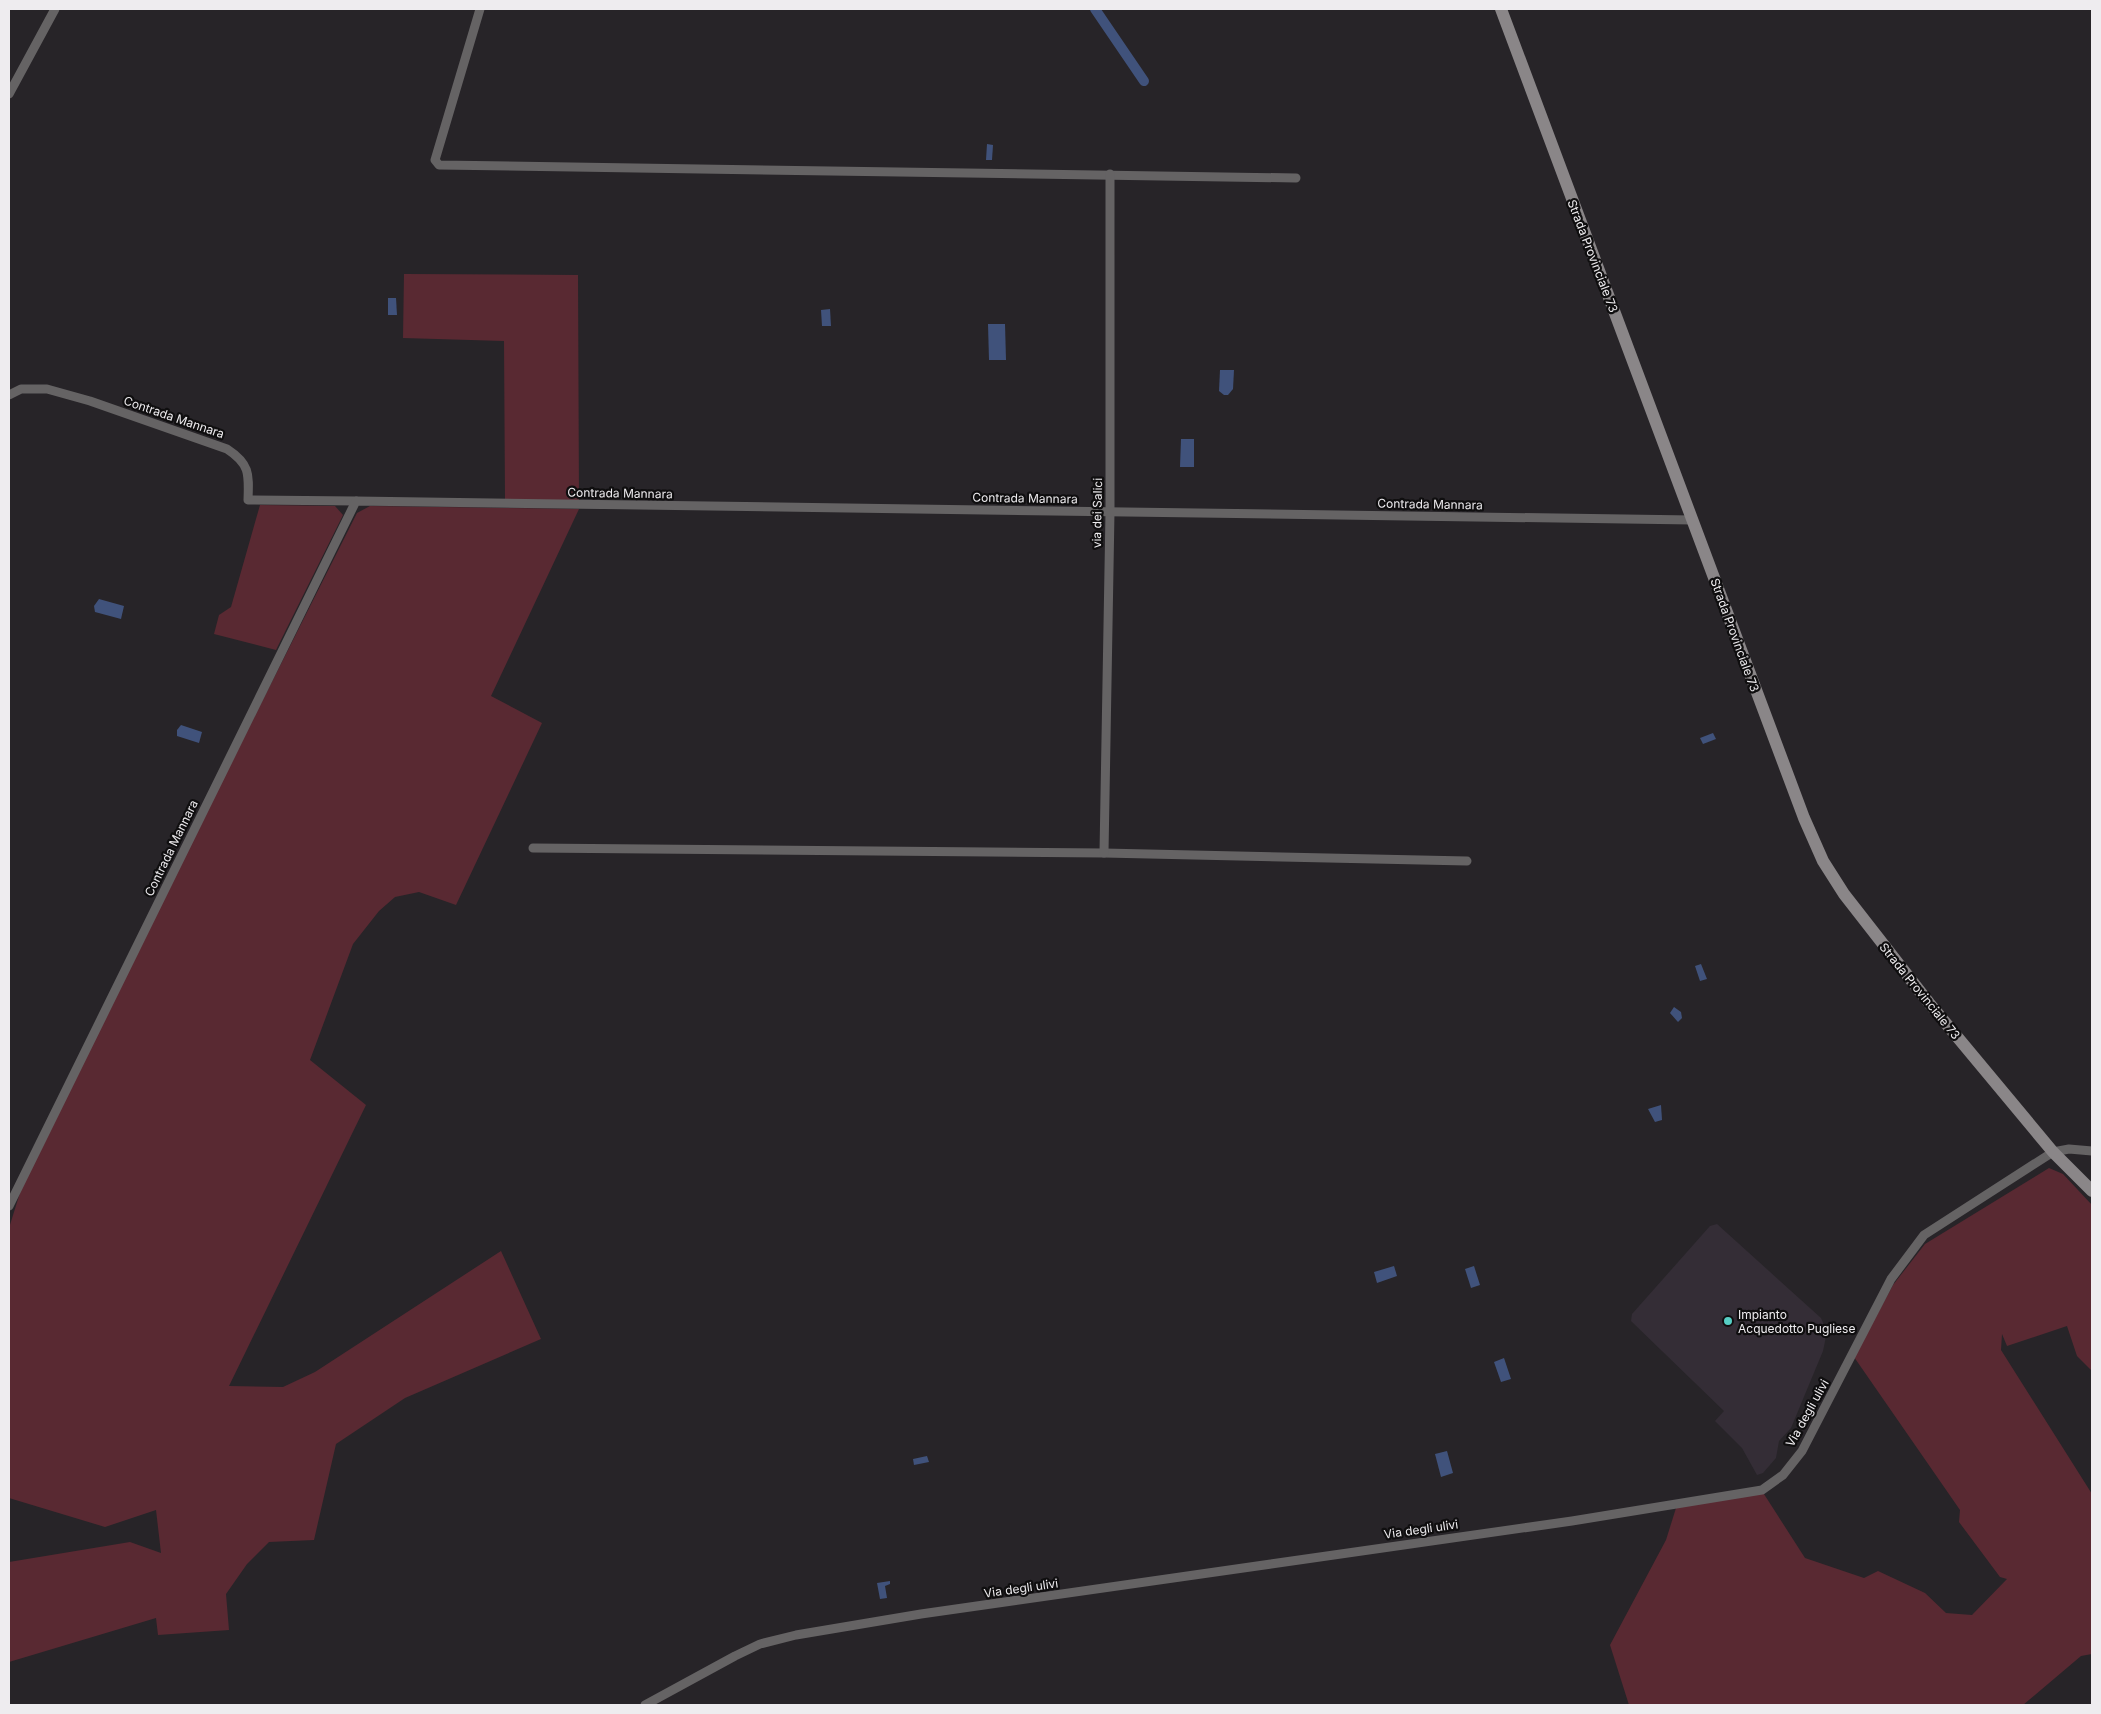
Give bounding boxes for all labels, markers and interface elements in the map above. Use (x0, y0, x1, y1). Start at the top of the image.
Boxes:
street label: Strada Provinciale 73 (1565, 197, 1621, 315)
street label: Contrada Mannara (122, 393, 226, 441)
street label: via dei Salici (1089, 478, 1105, 548)
street label: Contrada Mannara (567, 485, 673, 501)
street label: Contrada Mannara (972, 490, 1078, 506)
street label: Contrada Mannara (1377, 496, 1483, 512)
street label: Strada Provinciale 73 (1707, 576, 1763, 694)
street label: Contrada Mannara (141, 797, 201, 899)
street label: Strada Provinciale 73 (1876, 940, 1964, 1042)
place label: Impianto Acquedotto Pugliese (1738, 1307, 1855, 1336)
marker: Impianto Acquedotto Pugliese (1722, 1315, 1734, 1327)
street label: Via degli ulivi (1782, 1377, 1832, 1449)
street label: Via degli ulivi (1383, 1516, 1459, 1542)
street label: Via degli ulivi (983, 1575, 1059, 1601)

